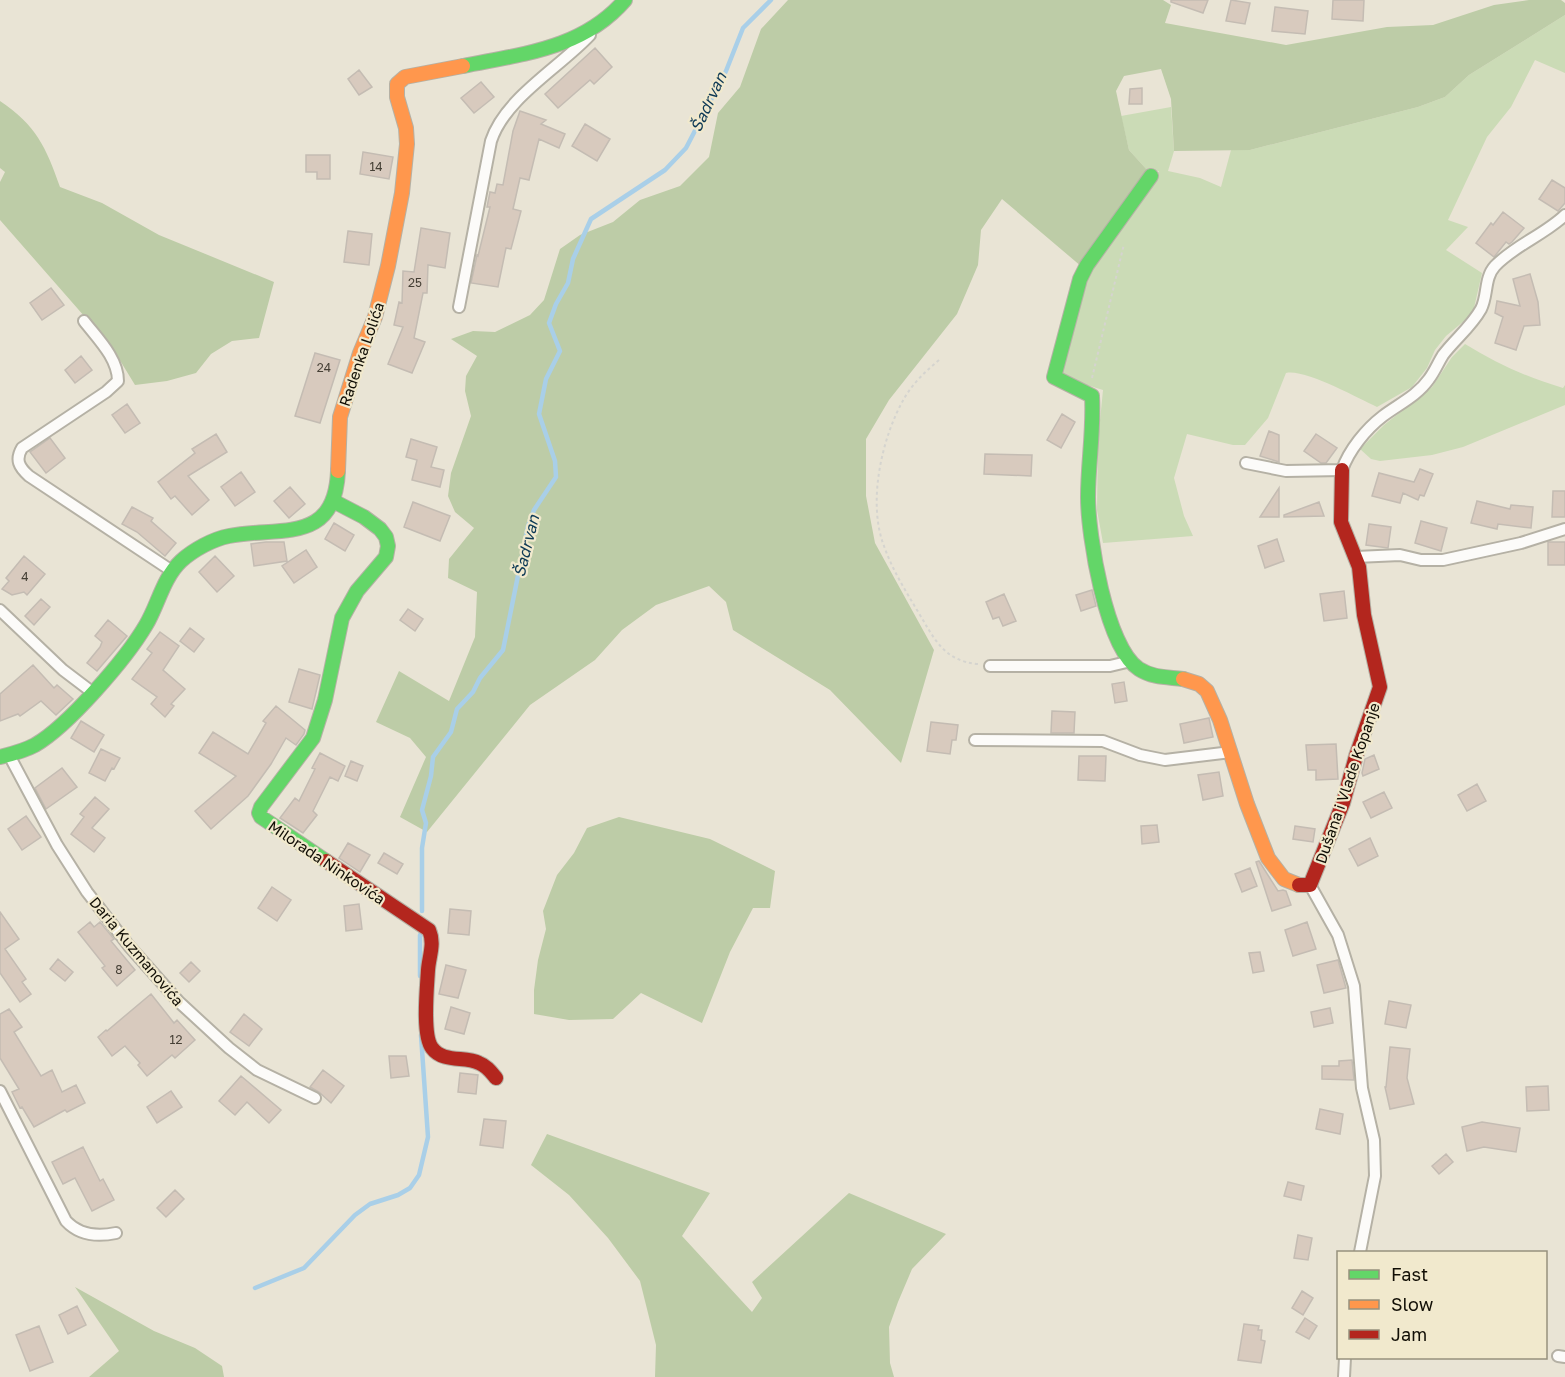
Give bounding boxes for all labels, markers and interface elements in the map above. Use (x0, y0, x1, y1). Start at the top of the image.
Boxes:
water label: Šadrvan (686, 68, 731, 135)
house number: 14 (369, 159, 383, 174)
house number: 25 (408, 275, 422, 290)
street label: Radenka Lolića (335, 299, 387, 409)
house number: 24 (317, 360, 331, 375)
water label: Šadrvan (509, 512, 544, 579)
house number: 4 (21, 569, 29, 584)
street label: Dušana i Vlade Kopanje (1311, 700, 1383, 866)
street label: Milorada Ninkovića (265, 816, 389, 908)
street label: Daria Kuzmanovića (86, 893, 188, 1009)
house number: 8 (115, 962, 123, 977)
house number: 12 (170, 1032, 182, 1047)
legend (1337, 1251, 1547, 1359)
text: Fast (1391, 1263, 1428, 1285)
text: Slow (1391, 1293, 1434, 1315)
text: Jam (1391, 1323, 1427, 1345)

